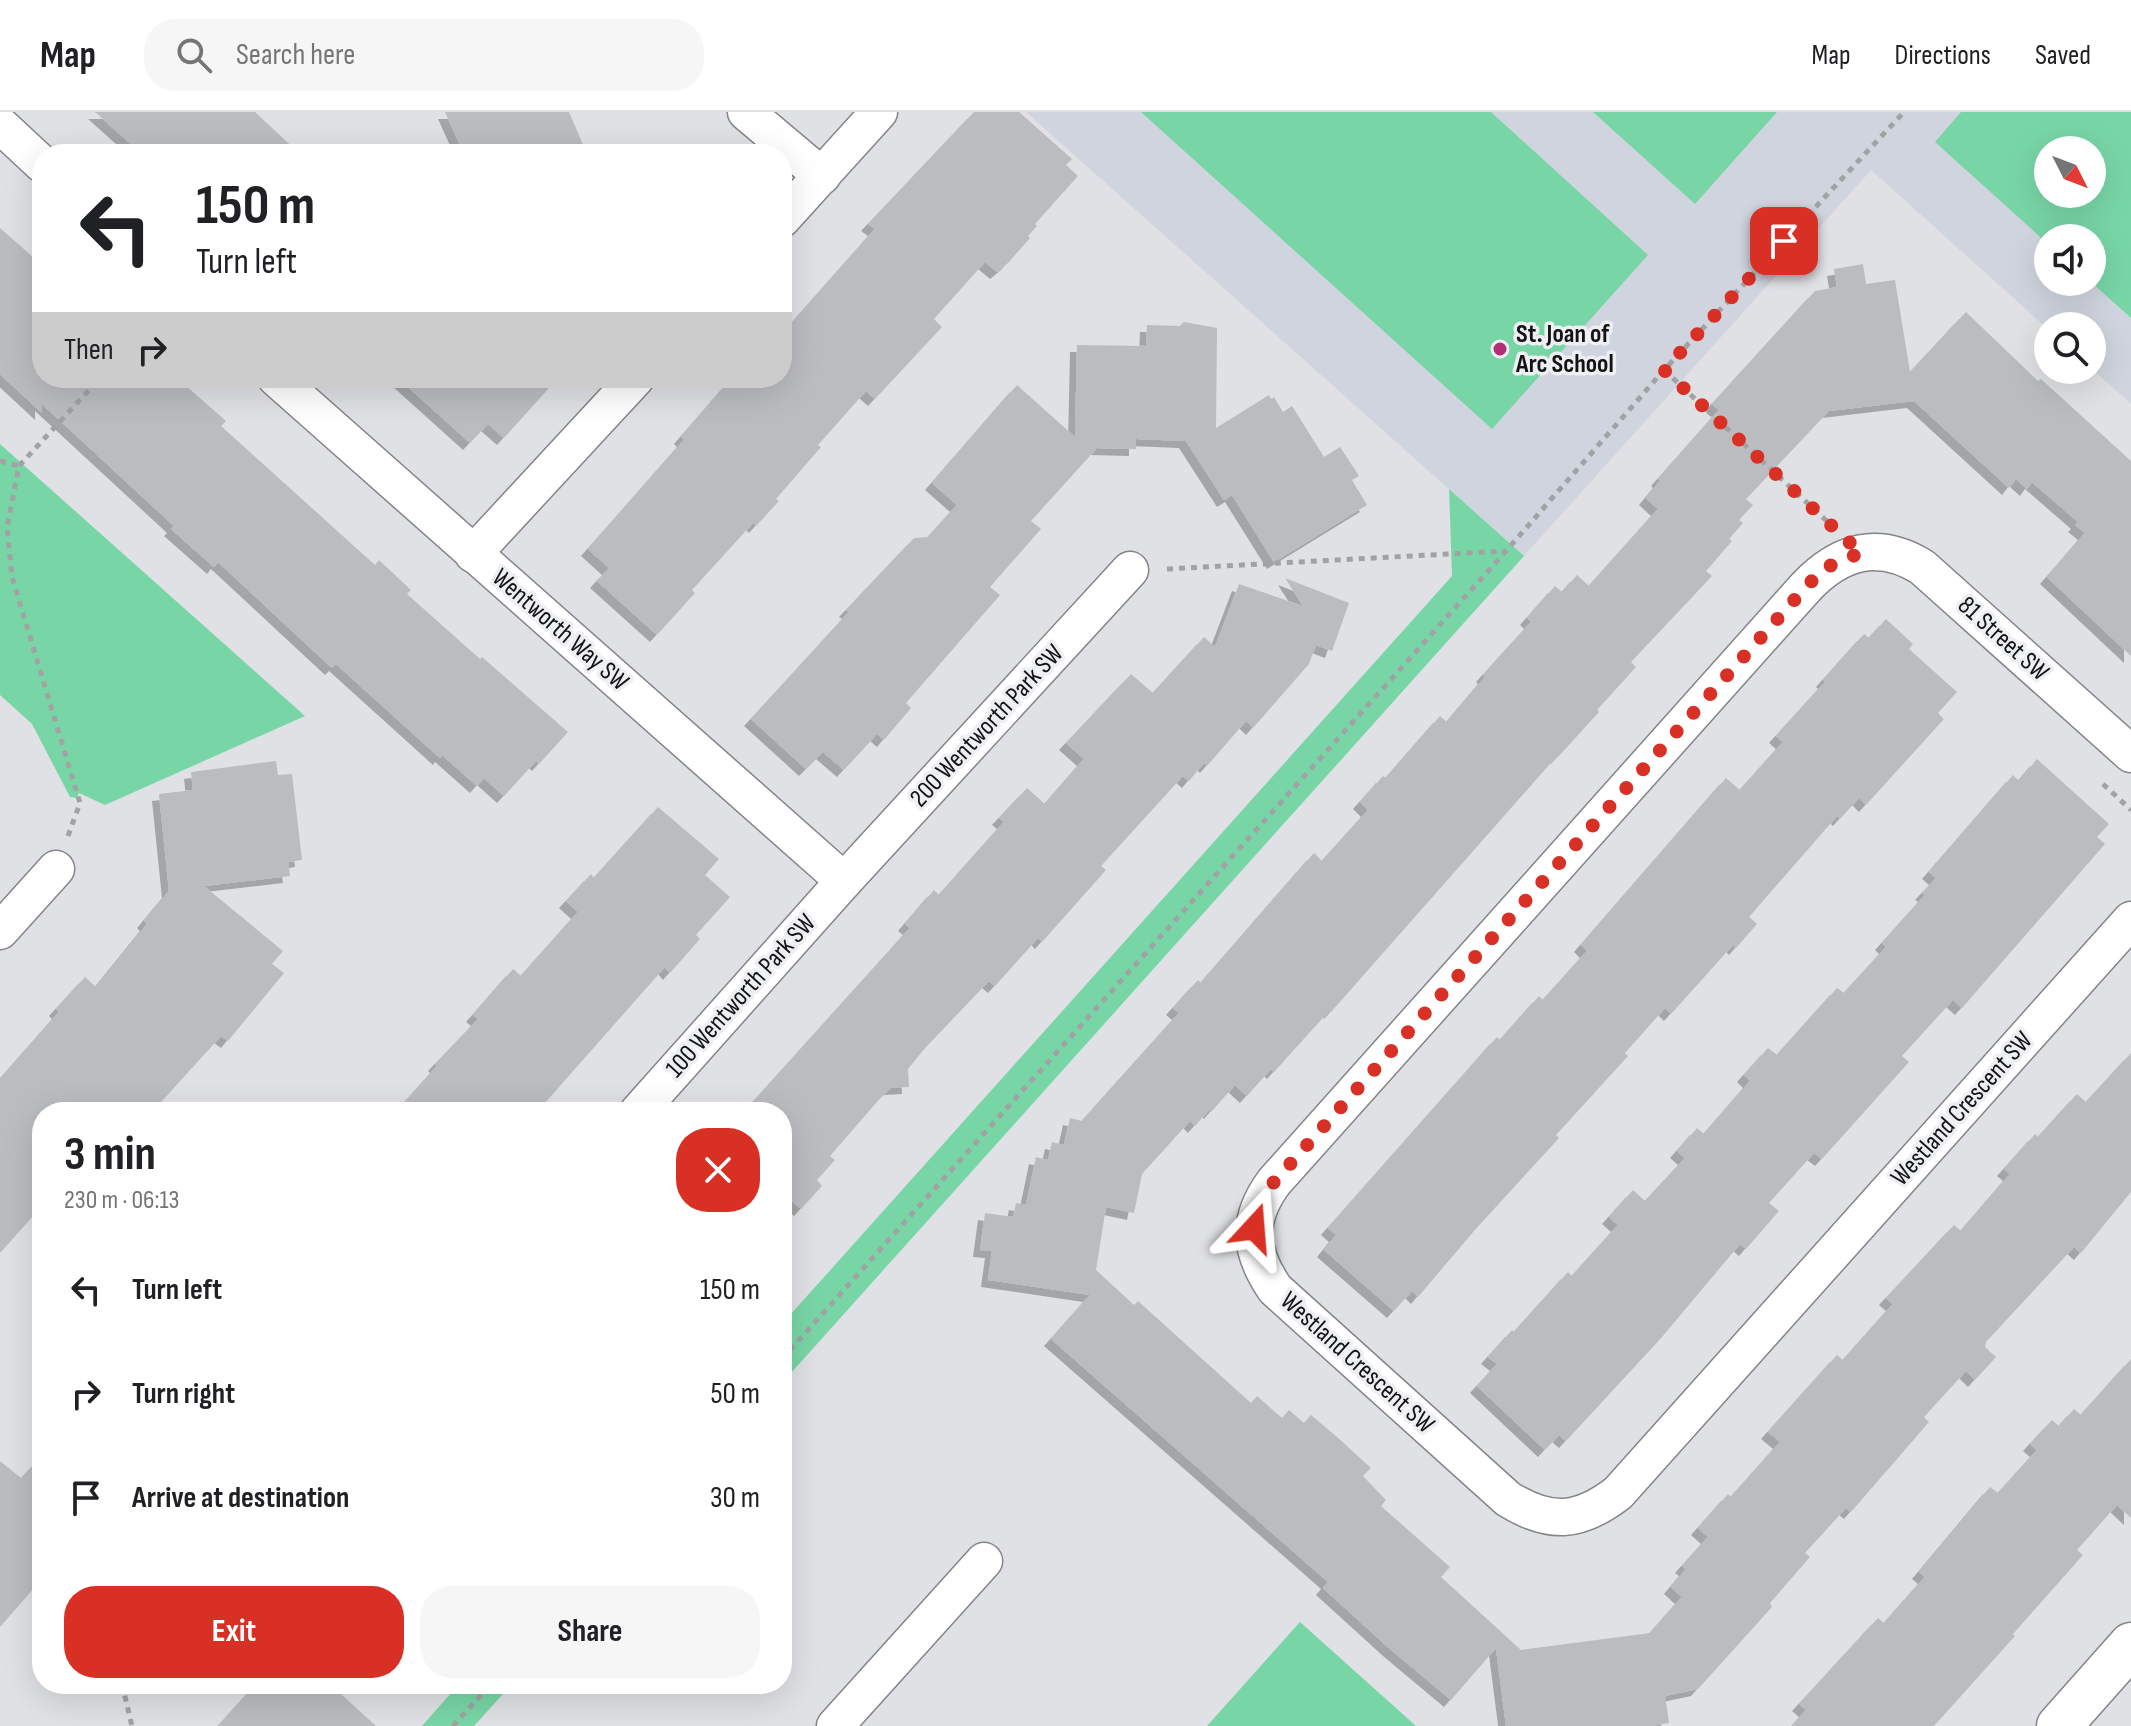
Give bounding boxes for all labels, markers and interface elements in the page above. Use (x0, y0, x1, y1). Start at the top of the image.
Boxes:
search box (144, 19, 704, 91)
text: Map (40, 33, 96, 78)
icon: search (172, 33, 216, 77)
text: Search here (236, 37, 355, 73)
text: Map (1812, 39, 1851, 72)
text: Directions (1895, 39, 1991, 72)
text: Saved (2035, 39, 2091, 72)
north arrow (2034, 136, 2106, 208)
map controls (2034, 136, 2106, 384)
text: 150 m (196, 173, 315, 240)
icon: left (64, 176, 168, 280)
pin (1750, 207, 1818, 275)
icon: arrive (1762, 219, 1806, 263)
button: sound (2034, 224, 2106, 296)
text: Turn left (196, 241, 297, 284)
button: search (2034, 312, 2106, 384)
place label: St. Joan of Arc School (1515, 319, 1614, 380)
icon: right (130, 328, 174, 372)
text: Then (64, 332, 114, 368)
marker: St. Joan of Arc School (1491, 340, 1509, 358)
street label: Wentworth Way SW (485, 562, 635, 698)
street label: 81 Street SW (1951, 590, 2055, 688)
street label: 200 Wentworth Park SW (904, 638, 1070, 814)
street label: 100 Wentworth Park SW (660, 908, 823, 1084)
street label: Westland Crescent SW (1885, 1026, 2039, 1192)
text: 3 min (64, 1126, 156, 1183)
button: close (676, 1128, 760, 1212)
text: 230 m · 06:13 (64, 1185, 179, 1216)
position arrow (1212, 1186, 1296, 1270)
icon: left (64, 1268, 108, 1312)
text: Turn left (132, 1272, 222, 1308)
text: 150 m (700, 1272, 760, 1308)
street label: Westland Crescent SW (1274, 1286, 1440, 1440)
icon: right (64, 1372, 108, 1416)
text: Turn right (132, 1376, 235, 1412)
text: 50 m (711, 1376, 760, 1412)
icon: arrive (64, 1476, 108, 1520)
text: Arrive at destination (132, 1480, 349, 1516)
text: 30 m (710, 1480, 760, 1516)
button: Exit (64, 1586, 404, 1678)
button: Share (420, 1586, 760, 1678)

